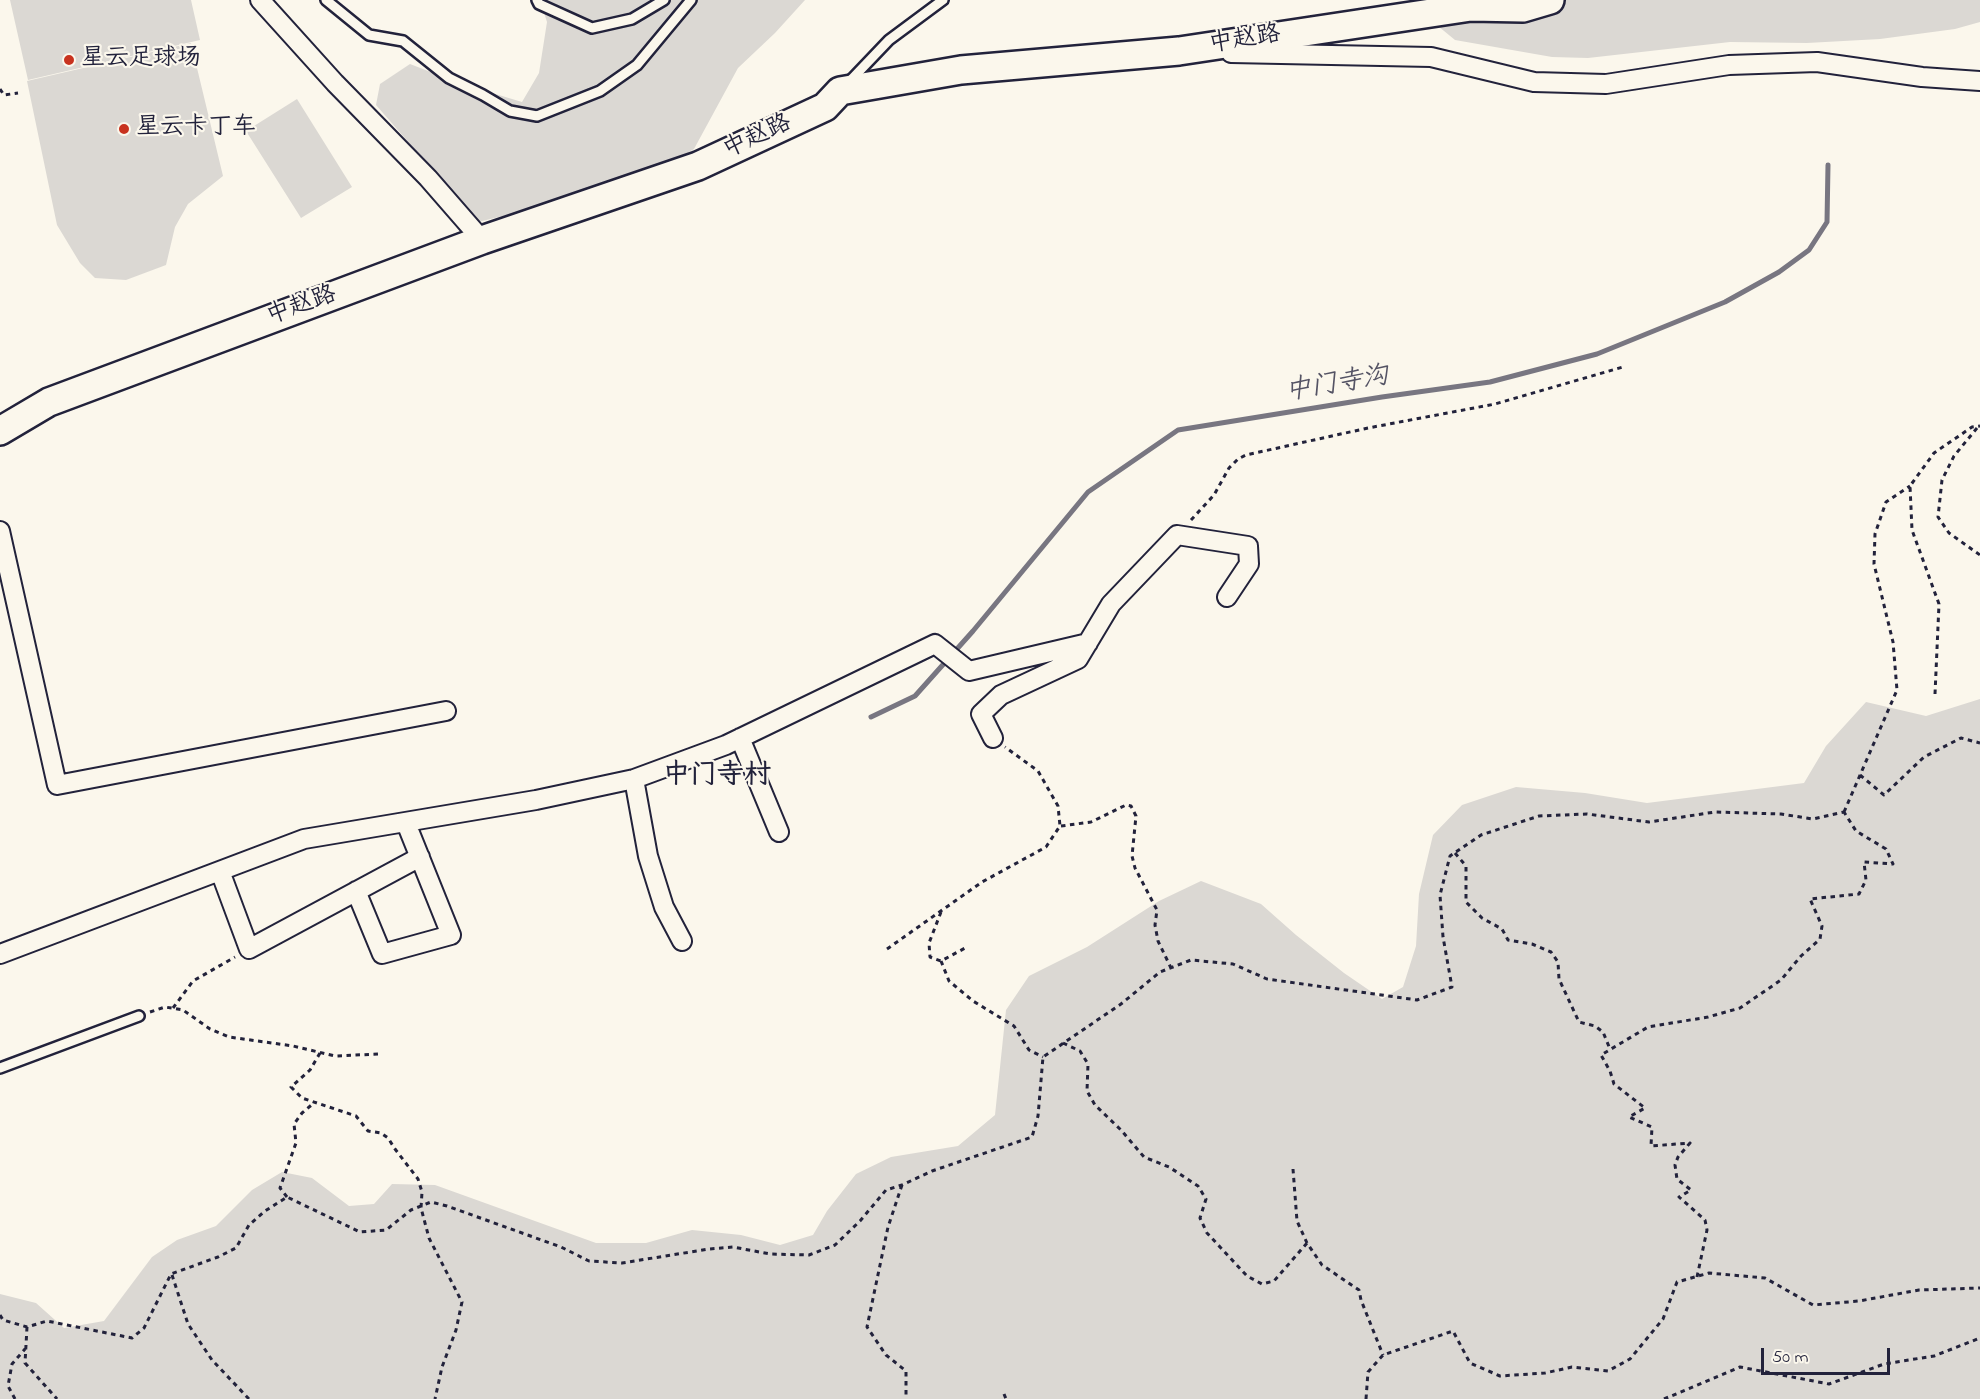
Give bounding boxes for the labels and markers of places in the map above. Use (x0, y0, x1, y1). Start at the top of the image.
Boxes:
place label: 星云足球场 (81, 46, 201, 74)
marker: 星云足球场 (62, 53, 76, 67)
place label: 星云卡丁车 (136, 115, 256, 143)
marker: 星云卡丁车 (117, 122, 131, 136)

